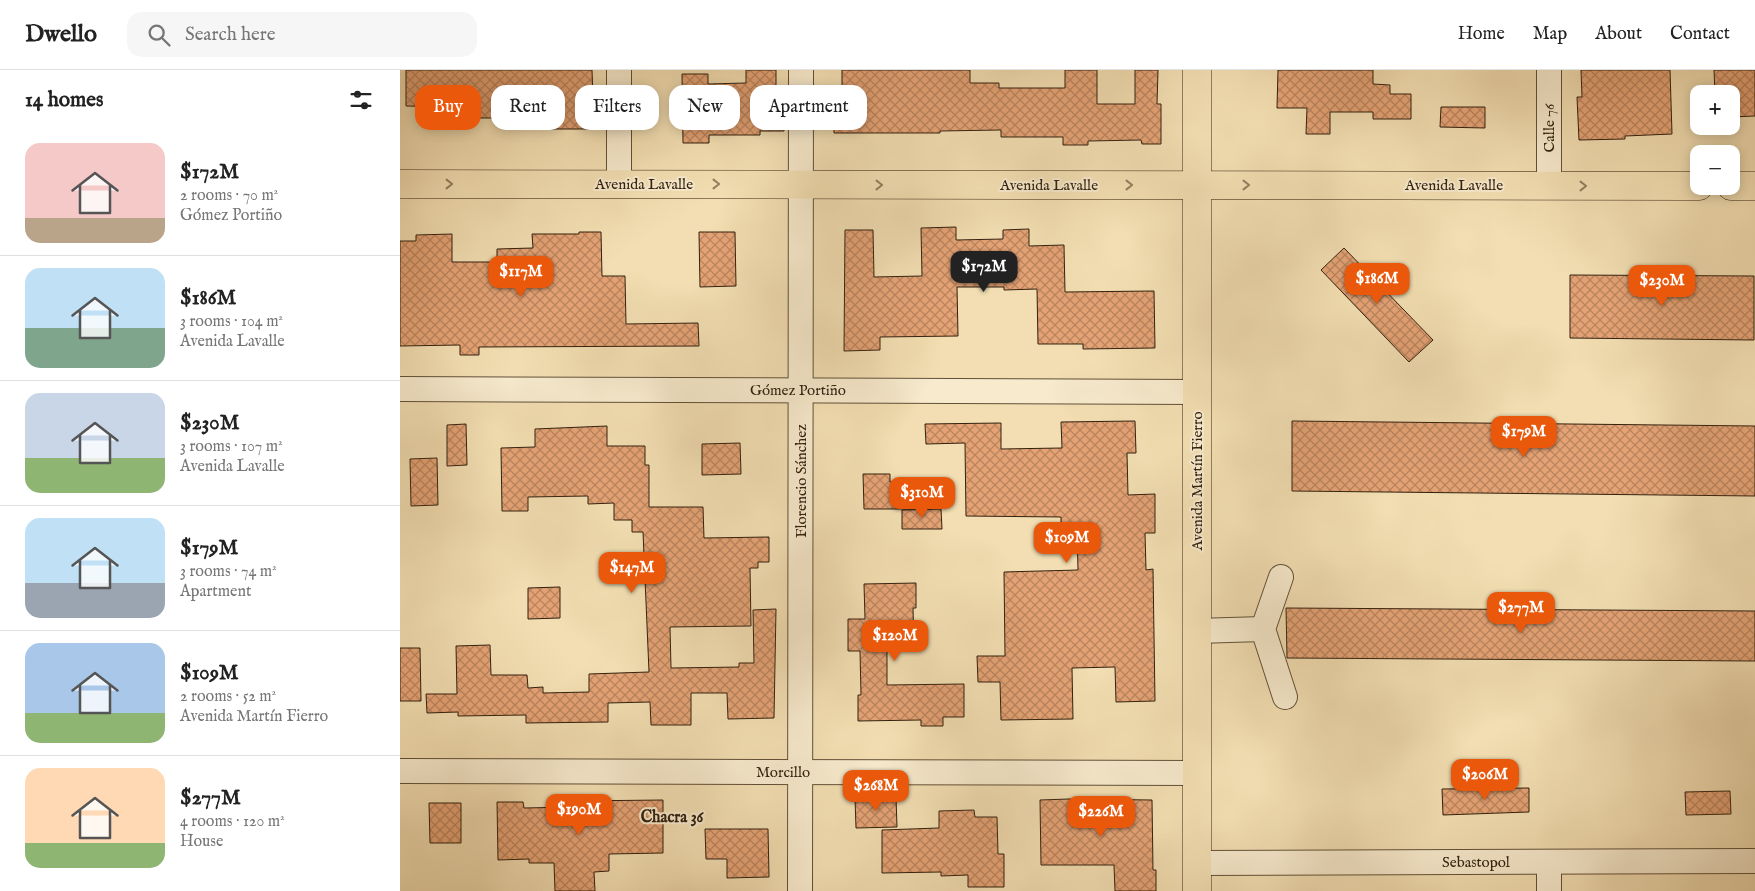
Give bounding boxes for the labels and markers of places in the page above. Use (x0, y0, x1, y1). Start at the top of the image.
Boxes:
pin: $172M (949, 250, 1019, 293)
pin: $117M (486, 256, 556, 298)
pin: $186M (1342, 262, 1412, 305)
pin: $230M (1627, 264, 1697, 307)
pin: $179M (1489, 416, 1559, 458)
pin: $310M (887, 476, 957, 519)
pin: $109M (1032, 522, 1102, 564)
pin: $147M (597, 552, 667, 594)
pin: $277M (1486, 592, 1556, 634)
pin: $120M (860, 620, 930, 662)
pin: $206M (1450, 758, 1520, 801)
pin: $268M (841, 770, 911, 812)
pin: $190M (544, 794, 614, 836)
pin: $226M (1066, 796, 1136, 838)

